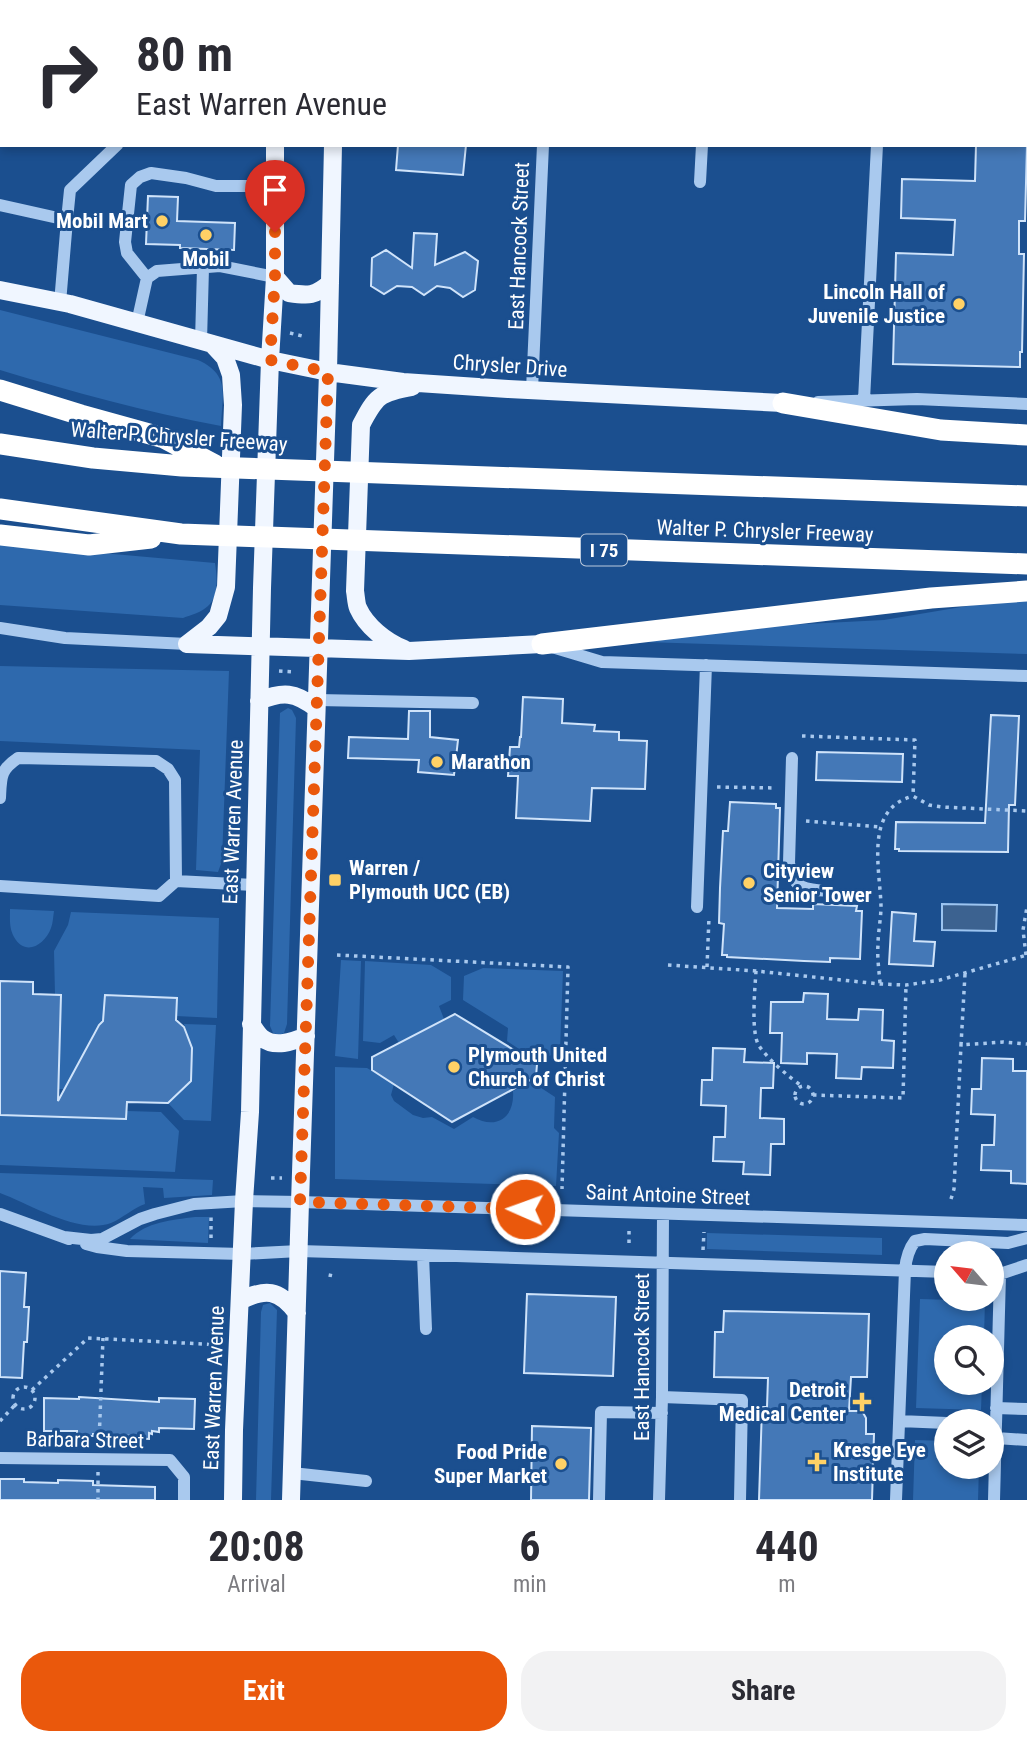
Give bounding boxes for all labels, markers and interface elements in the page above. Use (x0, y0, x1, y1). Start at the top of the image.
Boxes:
text: 80 m (136, 26, 233, 83)
icon: right (21, 28, 112, 119)
text: East Warren Avenue (136, 85, 387, 123)
pin (245, 160, 305, 232)
street label: East Hancock Street (504, 162, 534, 330)
icon: arrive (256, 171, 294, 209)
place label: Mobil Mart (56, 209, 148, 233)
marker: Mobil Mart (154, 213, 170, 229)
marker: Mobil (198, 227, 214, 243)
place label: Mobil (182, 247, 230, 271)
place label: Lincoln Hall of Juvenile Justice (808, 280, 945, 328)
marker: Lincoln Hall of Juvenile Justice (951, 296, 967, 312)
street label: Chrysler Drive (452, 350, 568, 382)
street label: Walter P. Chrysler Freeway (70, 417, 288, 457)
street label: Walter P. Chrysler Freeway (656, 515, 874, 547)
road number: I 75 (581, 534, 627, 566)
street label: East Warren Avenue (218, 739, 248, 905)
place label: Marathon (451, 750, 531, 774)
marker: Marathon (429, 754, 445, 770)
place label: Warren / Plymouth UCC (EB) (349, 856, 510, 904)
place label: Cityview Senior Tower (763, 859, 872, 907)
marker: Warren / Plymouth UCC (EB) (327, 872, 343, 888)
marker: Cityview Senior Tower (741, 875, 757, 891)
place label: Plymouth United Church of Christ (468, 1043, 607, 1091)
marker: Plymouth United Church of Christ (446, 1059, 462, 1075)
position arrow (488, 1172, 562, 1246)
street label: Saint Antoine Street (585, 1180, 751, 1210)
north arrow (934, 1241, 1004, 1311)
map controls (934, 1241, 1004, 1479)
street label: East Hancock Street (630, 1273, 654, 1441)
street label: East Warren Avenue (199, 1305, 229, 1471)
button: search (934, 1325, 1004, 1395)
place label: Detroit Medical Center (719, 1378, 846, 1426)
marker: Detroit Medical Center (852, 1392, 872, 1412)
button: layers (934, 1409, 1004, 1479)
street label: Barbara Street (26, 1427, 144, 1453)
place label: Kresge Eye Institute (833, 1438, 926, 1486)
place label: Food Pride Super Market (434, 1440, 547, 1488)
marker: Kresge Eye Institute (807, 1452, 827, 1472)
marker: Food Pride Super Market (553, 1456, 569, 1472)
text: 20:08 (208, 1522, 305, 1571)
text: 6 (519, 1522, 540, 1571)
text: 440 (755, 1522, 819, 1571)
text: Arrival (227, 1571, 286, 1598)
text: min (513, 1571, 547, 1598)
text: m (778, 1571, 795, 1598)
button: Exit (21, 1651, 507, 1731)
button: Share (521, 1651, 1006, 1731)

